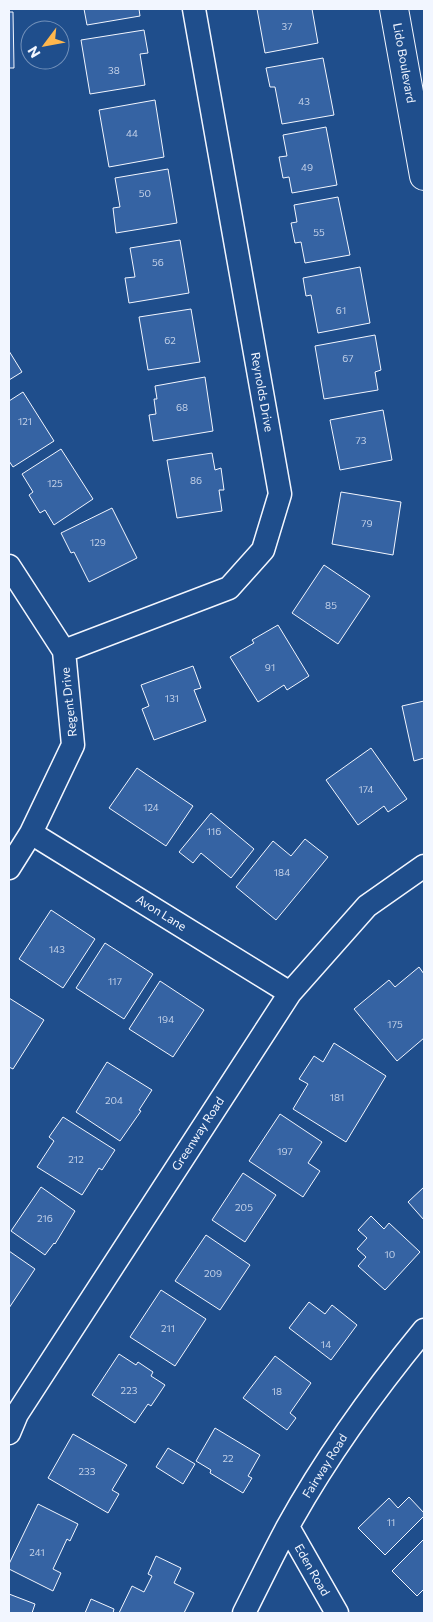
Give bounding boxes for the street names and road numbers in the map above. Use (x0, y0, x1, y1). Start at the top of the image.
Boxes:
street label: Lido Boulevard (391, 22, 419, 104)
street label: Reynolds Drive (249, 351, 277, 433)
street label: Regent Drive (57, 667, 79, 738)
street label: Avon Lane (134, 891, 189, 933)
street label: Greenway Road (168, 1094, 226, 1173)
street label: Fairway Road (299, 1431, 349, 1500)
street label: Eden Road (292, 1541, 333, 1598)

